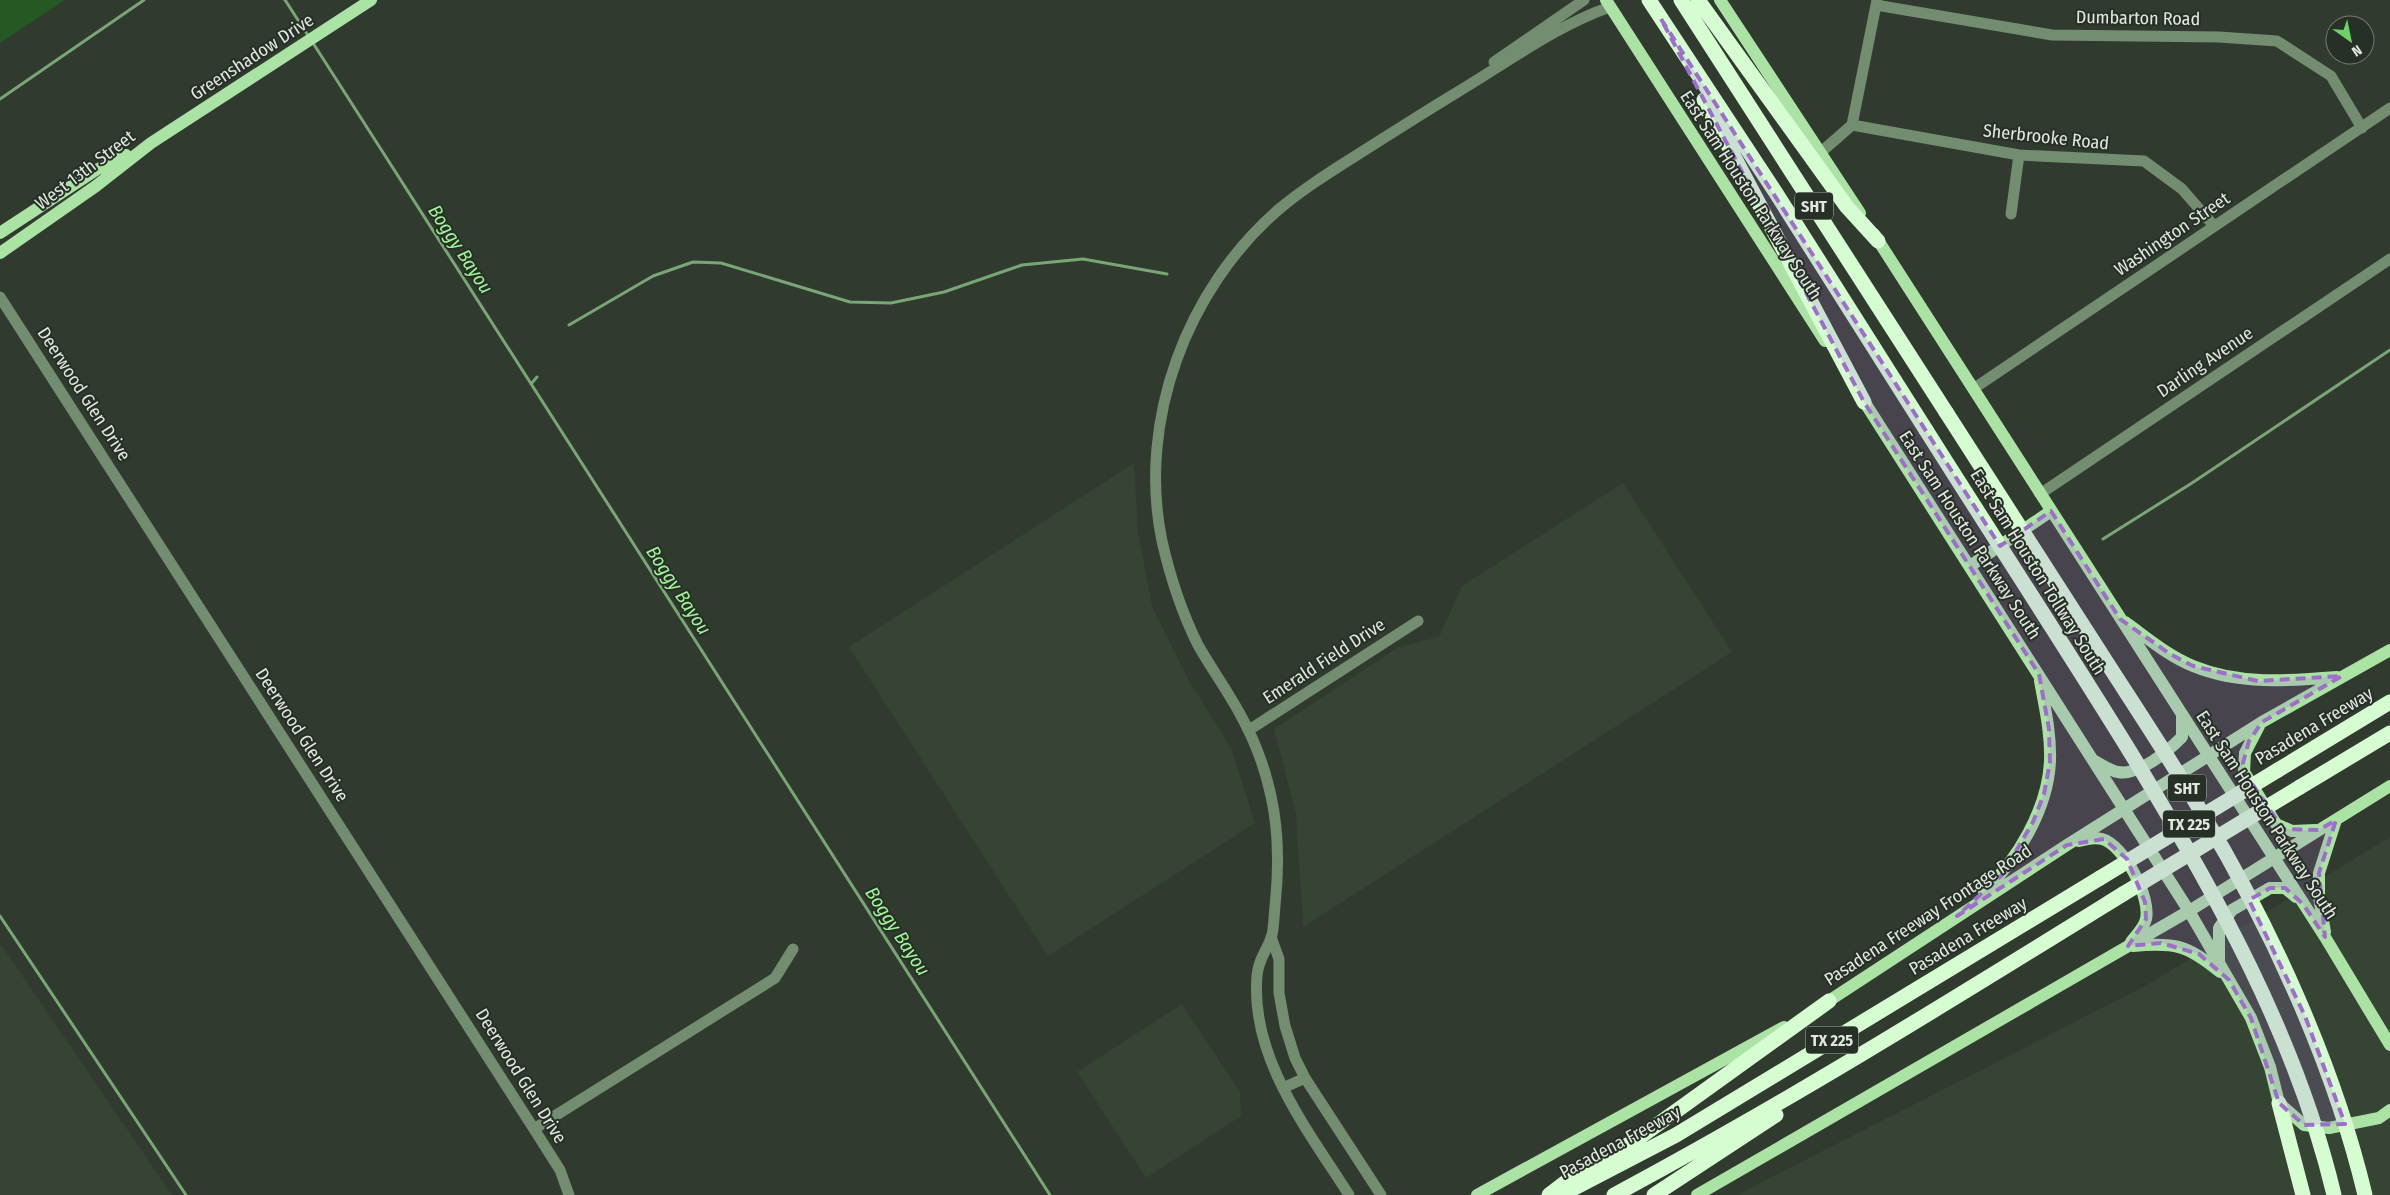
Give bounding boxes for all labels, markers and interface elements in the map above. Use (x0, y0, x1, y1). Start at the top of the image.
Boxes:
street label: Dumbarton Road (2076, 6, 2200, 30)
street label: Greenshadow Drive (186, 9, 318, 105)
north arrow (2325, 15, 2375, 65)
text: N (2349, 41, 2365, 60)
street label: East Sam Houston Parkway South (1675, 87, 1827, 303)
street label: Sherbrooke Road (1982, 119, 2110, 155)
street label: West 13th Street (31, 125, 139, 215)
street label: Washington Street (2110, 187, 2234, 281)
road number: SHT (1795, 192, 1833, 220)
water label: Boggy Bayou (423, 200, 498, 298)
street label: Darling Avenue (2153, 322, 2257, 402)
street label: Deerwood Glen Drive (33, 323, 135, 465)
street label: East Sam Houston Parkway South (1894, 427, 2046, 643)
street label: East Sam Houston Tollway South (1965, 465, 2111, 679)
water label: Boggy Bayou (641, 541, 716, 639)
street label: Emerald Field Drive (1259, 613, 1389, 709)
street label: Deerwood Glen Drive (251, 664, 353, 806)
street label: Pasadena Freeway (2251, 682, 2377, 770)
street label: East Sam Houston Parkway South (2191, 707, 2343, 923)
road number: SHT (2168, 774, 2206, 801)
road number: TX 225 (2163, 811, 2215, 838)
street label: Pasadena Freeway Frontage Road (1820, 840, 2036, 990)
water label: Boggy Bayou (860, 882, 935, 980)
street label: Pasadena Freeway (1905, 892, 2031, 980)
street label: Deerwood Glen Drive (471, 1005, 571, 1148)
road number: TX 225 (1806, 1026, 1858, 1054)
street label: Pasadena Freeway (1556, 1101, 1684, 1183)

